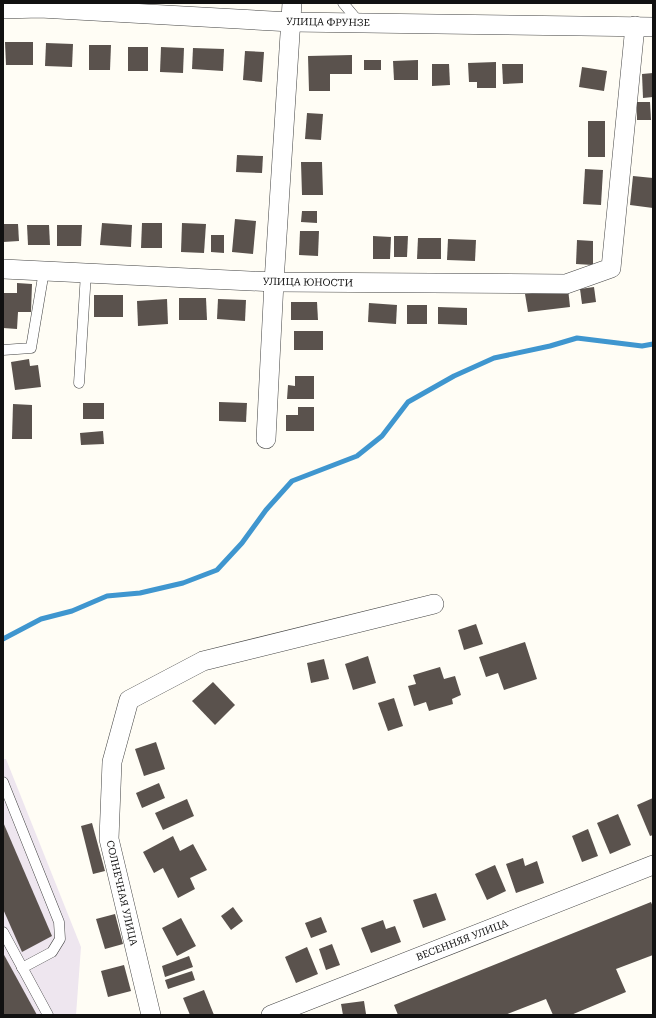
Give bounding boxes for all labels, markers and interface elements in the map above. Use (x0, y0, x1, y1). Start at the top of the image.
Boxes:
street label: УЛИЦА ФРУНЗЕ (286, 16, 370, 28)
street label: УЛИЦА ЮНОСТИ (263, 276, 354, 288)
street label: СОЛНЕЧНАЯ УЛИЦА (105, 839, 139, 947)
street label: ВЕСЕННЯЯ УЛИЦА (414, 917, 510, 963)

